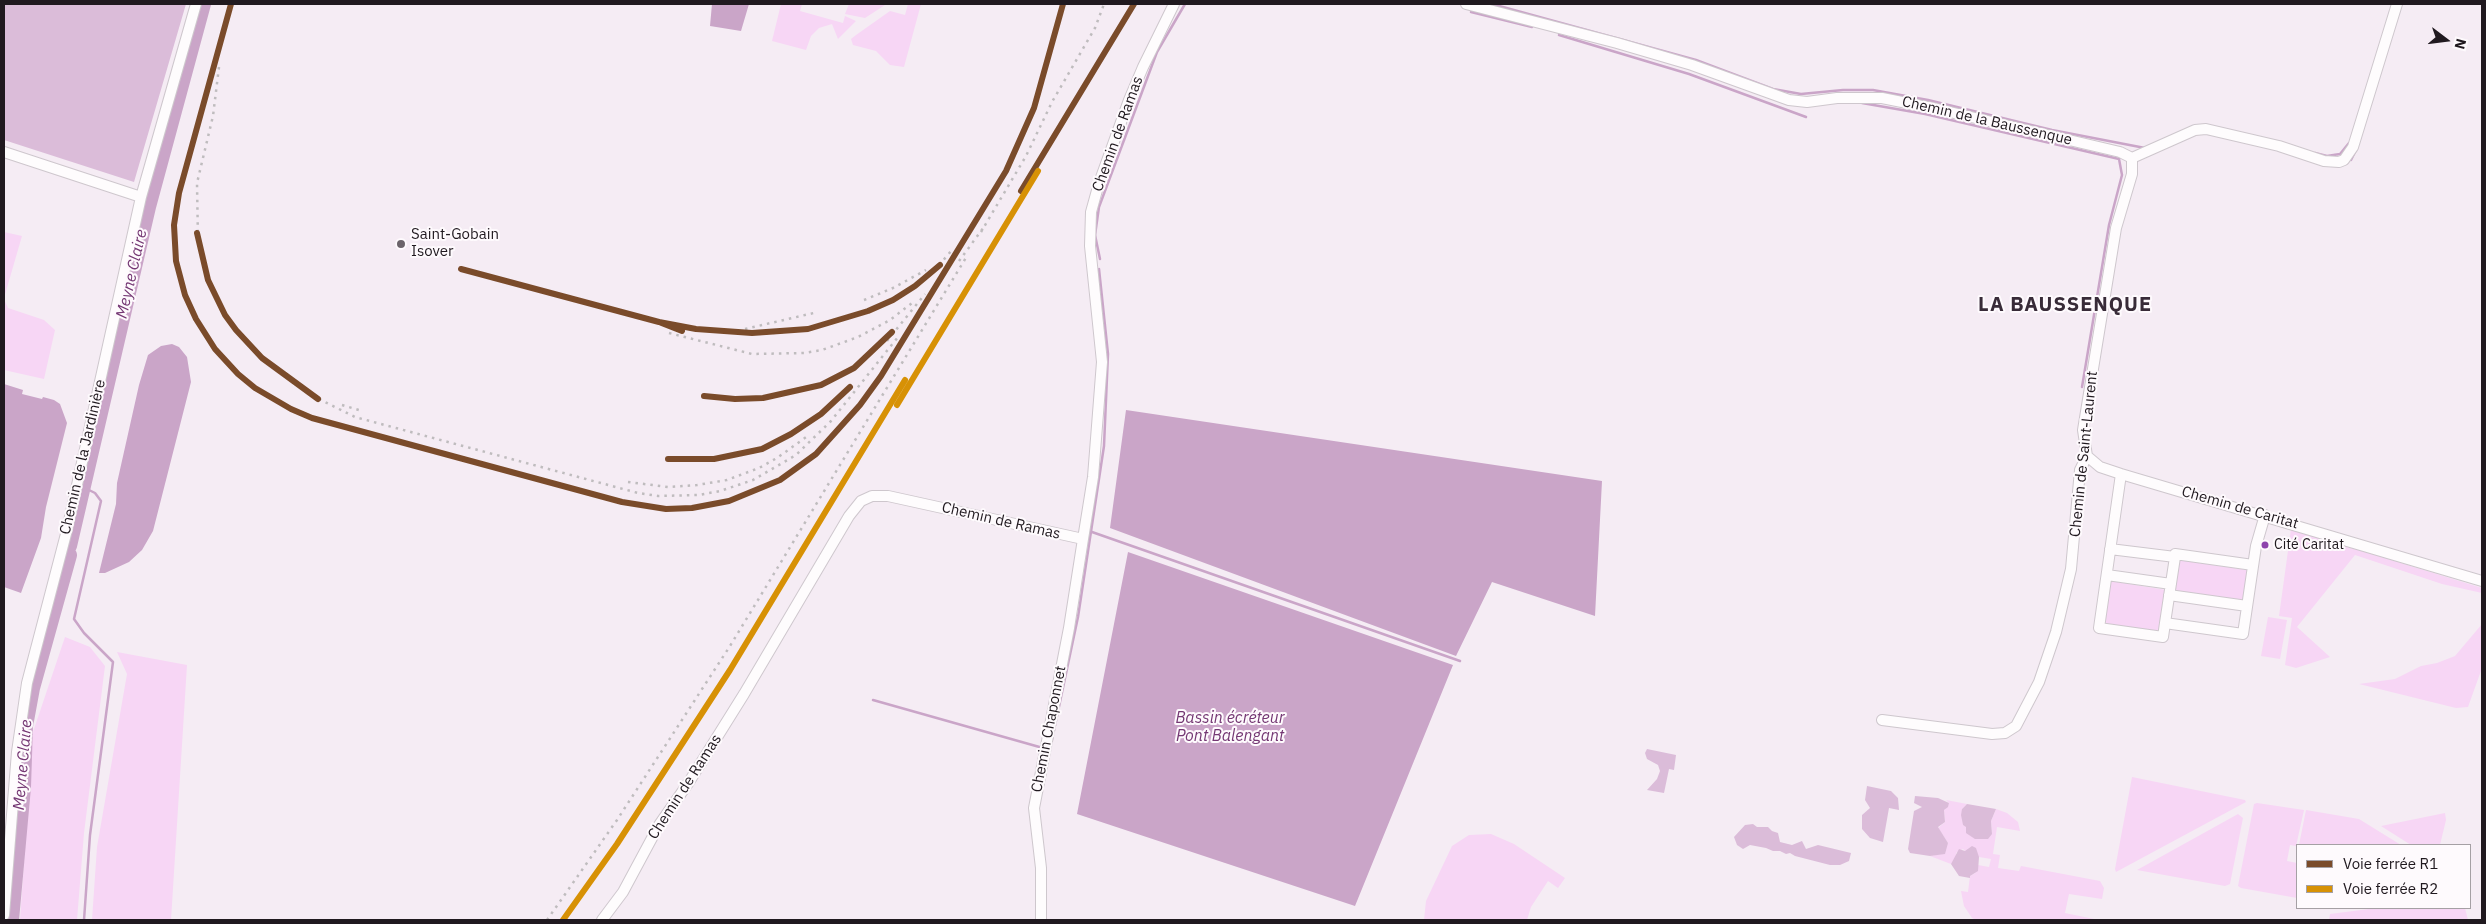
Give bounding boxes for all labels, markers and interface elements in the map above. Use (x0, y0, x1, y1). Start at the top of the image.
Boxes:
north arrow (2421, 15, 2471, 65)
text: N (2450, 37, 2470, 51)
street label: Chemin de Ramas (1089, 74, 1147, 194)
street label: Chemin de la Baussenque (1900, 93, 2074, 149)
place label: Saint-Gobain Isover (411, 226, 499, 261)
water label: Meyne Claire (112, 228, 152, 320)
marker: Saint-Gobain Isover (395, 238, 407, 250)
district label: LA BAUSSENQUE (1976, 293, 2154, 317)
street label: Chemin de Saint-Laurent (2066, 370, 2102, 538)
street label: Chemin de la Jardinière (56, 378, 110, 536)
street label: Chemin de Caritat (2180, 483, 2300, 533)
street label: Chemin de Ramas (940, 499, 1062, 543)
place label: Cité Caritat (2274, 537, 2344, 553)
marker: Cité Caritat (2260, 540, 2270, 550)
street label: Chemin Chaponnet (1028, 664, 1070, 794)
water label: Bassin écréteur Pont Balengant (1175, 708, 1285, 746)
water label: Meyne Claire (9, 719, 37, 811)
street label: Chemin de Ramas (644, 731, 726, 843)
legend (2296, 844, 2471, 909)
text: Voie ferrée R1 (2343, 854, 2438, 873)
text: Voie ferrée R2 (2343, 879, 2438, 898)

